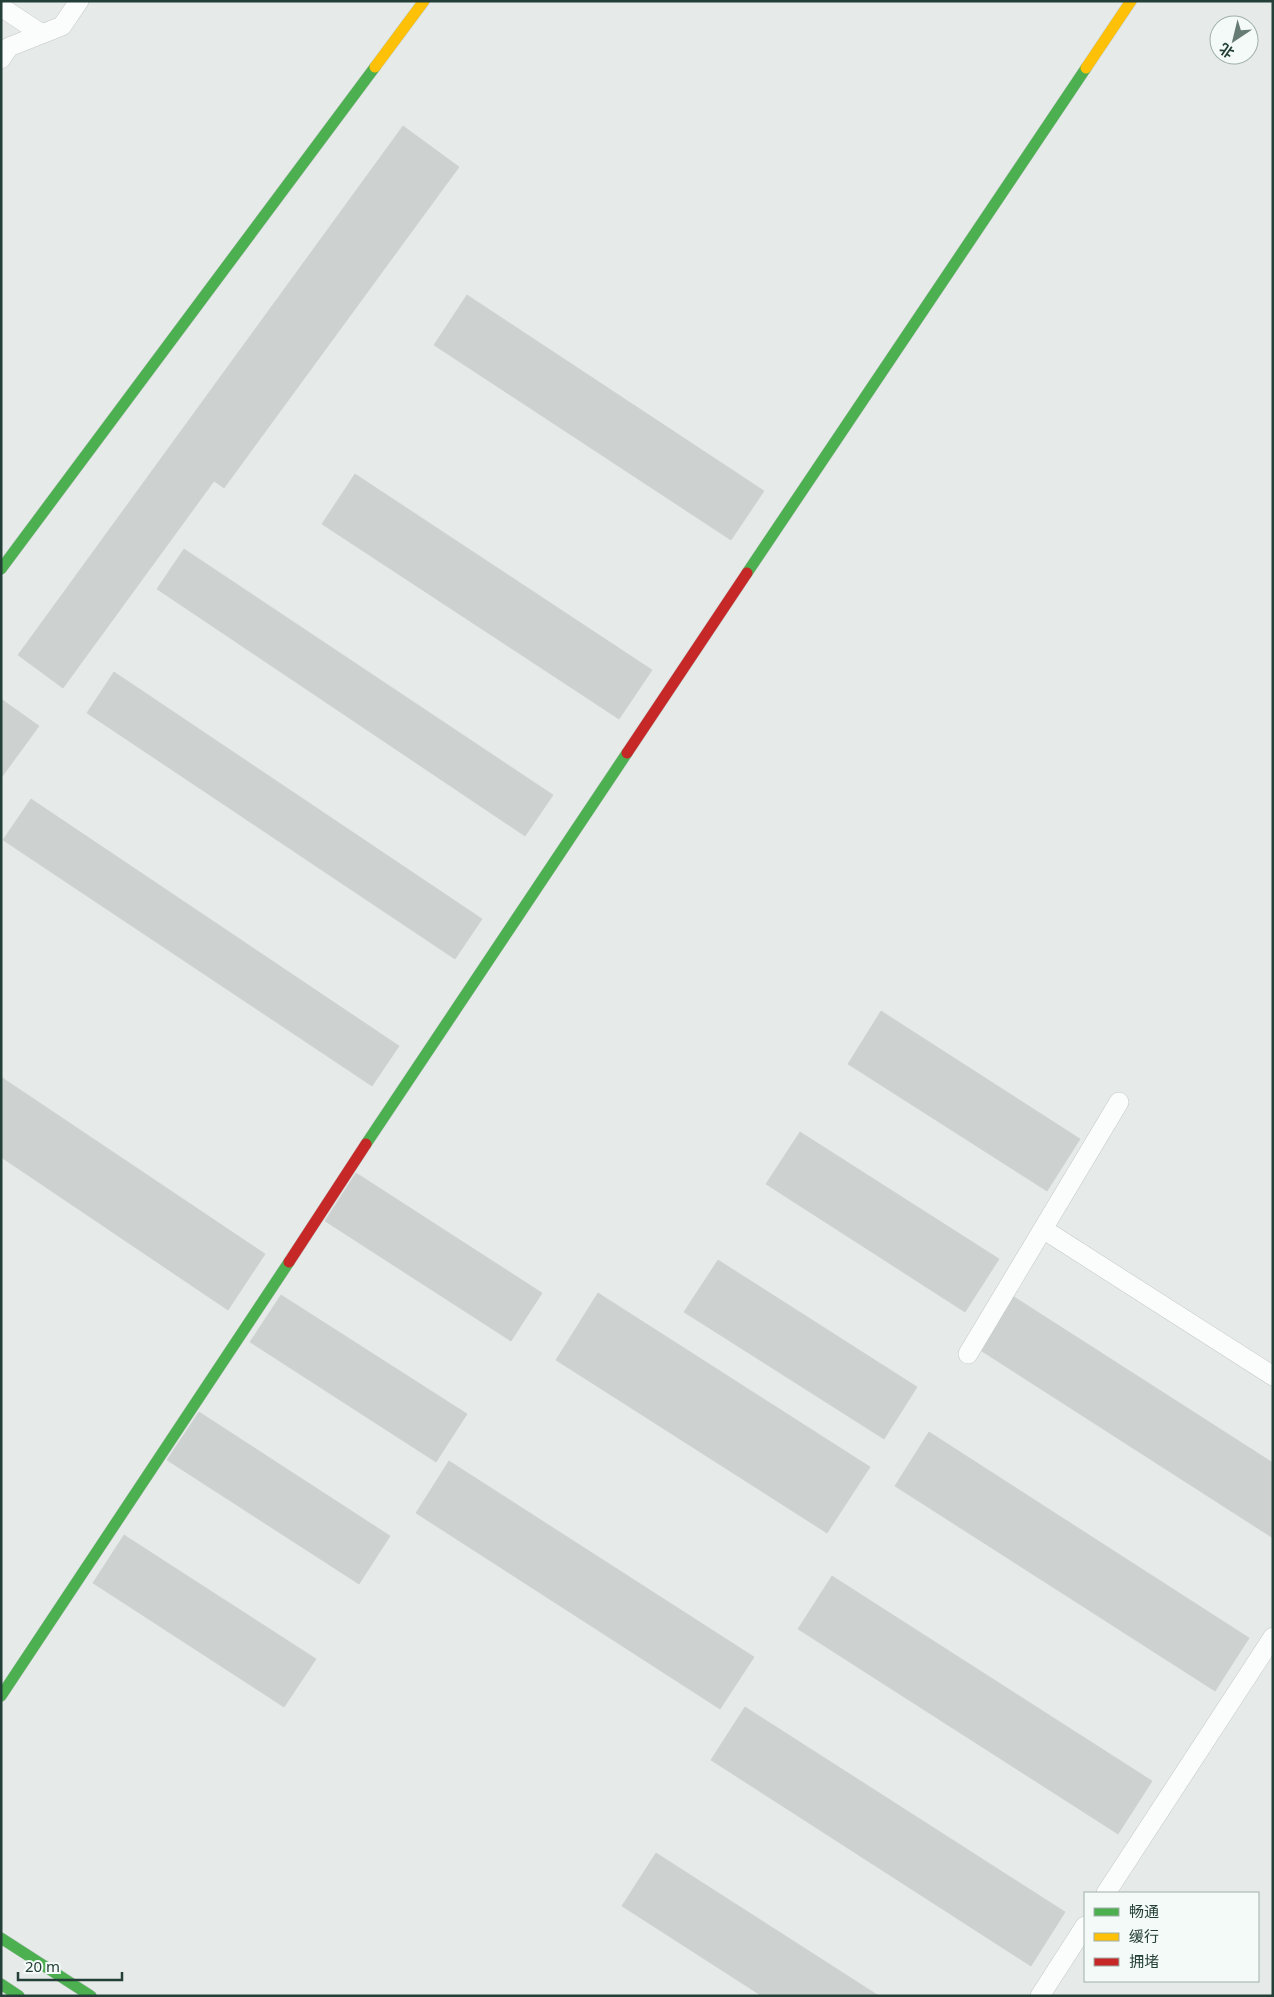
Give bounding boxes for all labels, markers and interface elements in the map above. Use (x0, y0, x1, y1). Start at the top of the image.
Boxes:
north arrow (1209, 15, 1259, 65)
text: 北 (1215, 39, 1237, 63)
legend (1084, 1892, 1259, 1982)
text: 畅通 (1129, 1901, 1159, 1921)
text: 缓行 (1129, 1926, 1159, 1946)
scale bar (18, 1950, 121, 1982)
text: 拥堵 (1129, 1951, 1159, 1971)
text: 20 m (25, 1956, 60, 1976)

